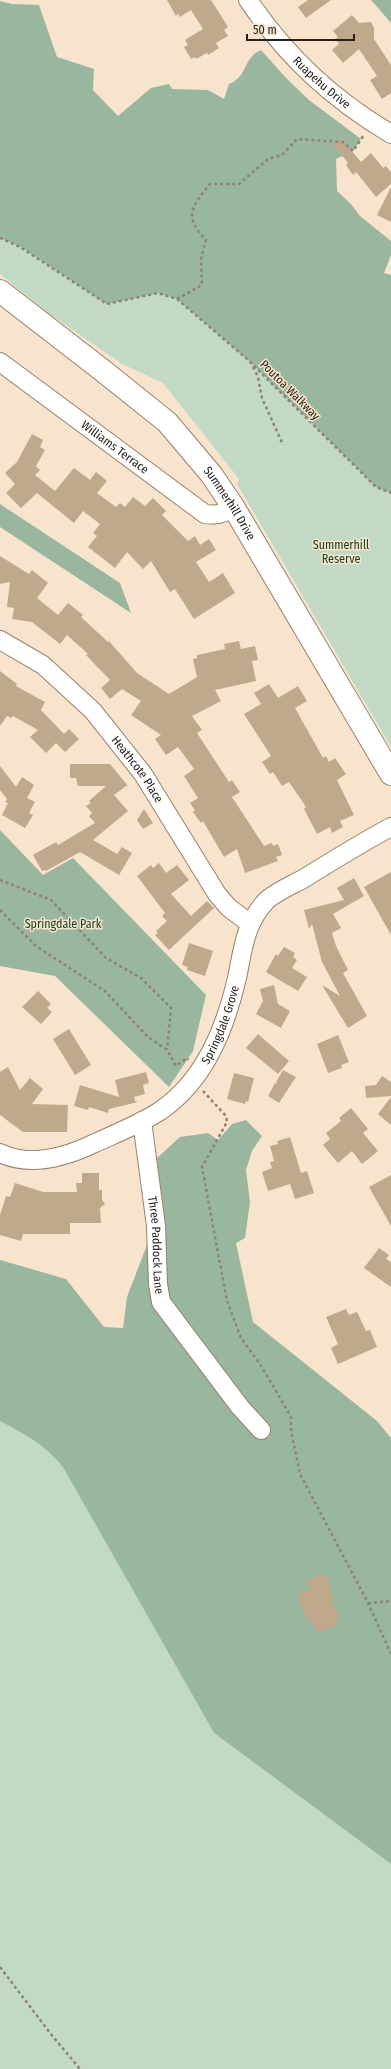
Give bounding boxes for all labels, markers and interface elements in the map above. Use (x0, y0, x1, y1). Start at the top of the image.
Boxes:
scale bar (247, 16, 354, 42)
text: 50 m (253, 23, 277, 37)
street label: Ruapehu Drive (290, 54, 353, 112)
street label: Poutoa Walkway (257, 357, 323, 423)
street label: Williams Terrace (79, 418, 151, 477)
street label: Summerhill Drive (201, 464, 258, 543)
park label: Summerhill Reserve (313, 538, 369, 566)
street label: Heathcote Place (109, 733, 166, 805)
park label: Springdale Park (25, 917, 102, 931)
street label: Springdale Grove (199, 984, 242, 1067)
street label: Three Paddock Lane (145, 1195, 167, 1295)

